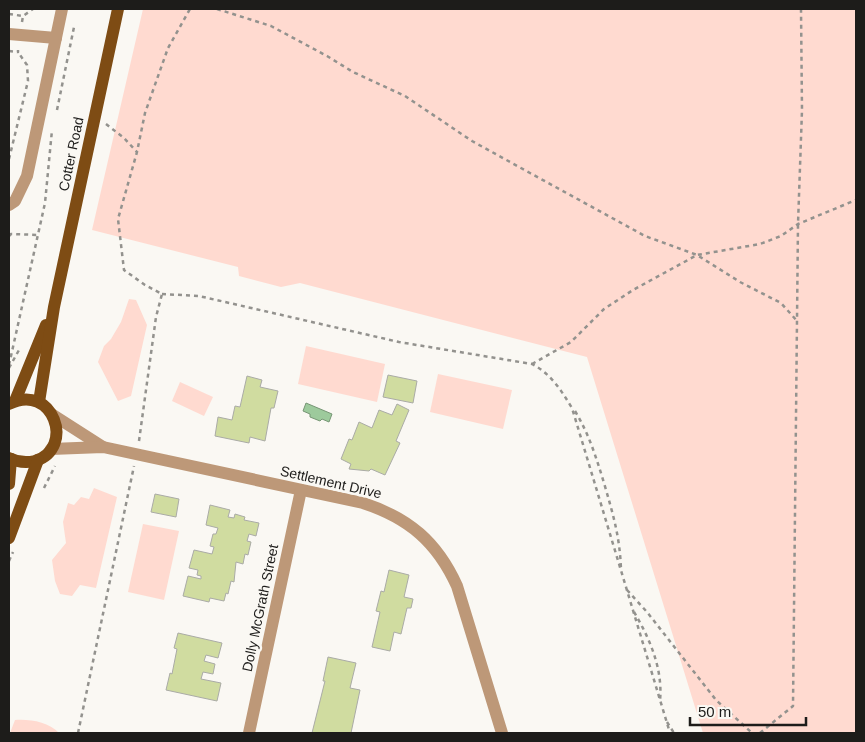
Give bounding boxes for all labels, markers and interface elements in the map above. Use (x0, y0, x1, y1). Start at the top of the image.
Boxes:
street label: Cotter Road (55, 115, 87, 193)
street label: Settlement Drive (279, 463, 383, 501)
street label: Dolly McGrath Street (239, 543, 281, 673)
scale bar (690, 694, 806, 726)
text: 50 m (698, 703, 731, 720)

